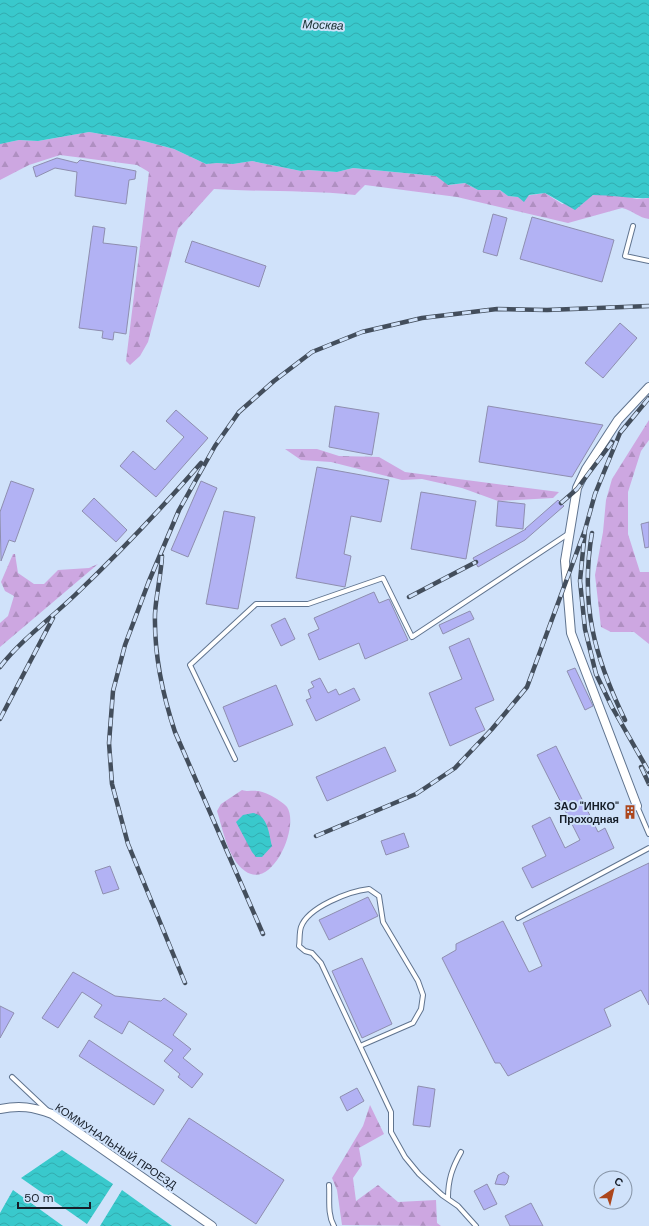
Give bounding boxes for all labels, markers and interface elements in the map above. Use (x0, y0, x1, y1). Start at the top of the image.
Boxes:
water label: Москва (302, 16, 344, 34)
place label: ЗАО "ИНКО" Проходная (554, 799, 619, 826)
building icon: ЗАО "ИНКО" Проходная (622, 804, 638, 820)
street label: КОММУНАЛЬНЫЙ ПРОЕЗД (53, 1100, 180, 1192)
north arrow (593, 1170, 633, 1210)
text: С (611, 1174, 626, 1190)
scale bar (18, 1184, 90, 1210)
text: 50 m (24, 1190, 53, 1206)

